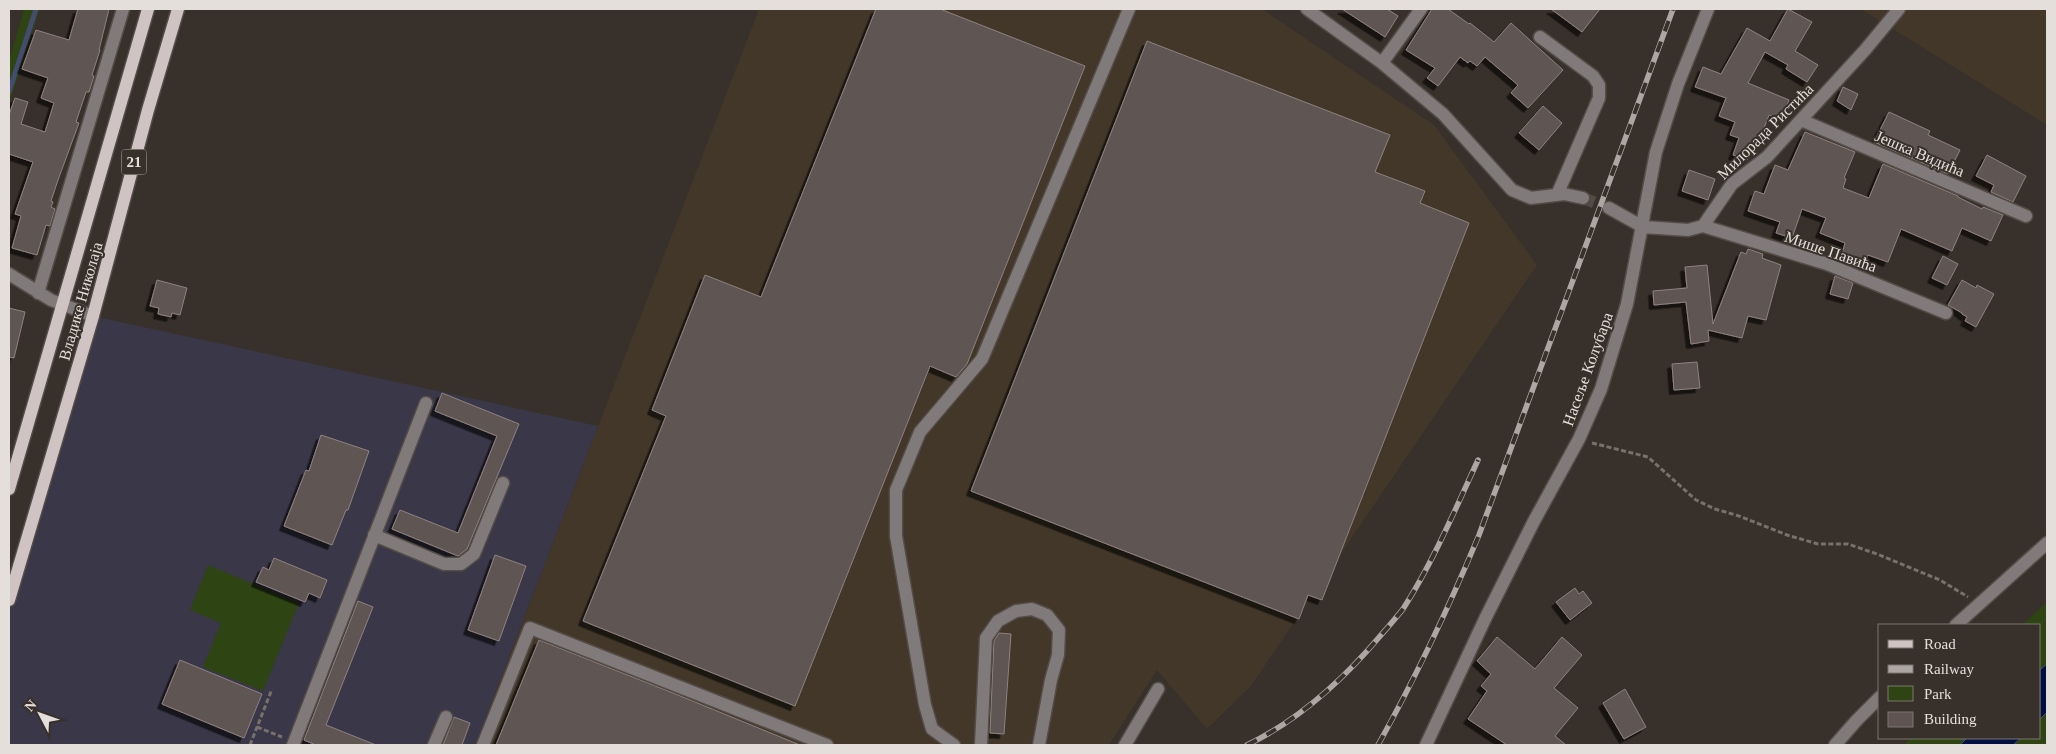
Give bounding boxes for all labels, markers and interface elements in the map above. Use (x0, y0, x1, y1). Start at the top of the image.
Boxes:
street label: Милорада Ристића (1714, 80, 1817, 183)
street label: Јешка Видића (1872, 127, 1967, 181)
road number: 21 (122, 150, 146, 174)
street label: Мише Павића (1783, 228, 1879, 275)
street label: Владике Николаја (55, 240, 106, 363)
street label: Насеље Колубара (1559, 310, 1617, 429)
legend (1878, 624, 2041, 739)
text: Road (1924, 636, 1956, 652)
text: Railway (1924, 661, 1974, 677)
text: Park (1924, 686, 1952, 702)
north arrow (15, 689, 65, 739)
text: N (22, 697, 40, 715)
text: Building (1924, 711, 1977, 727)

